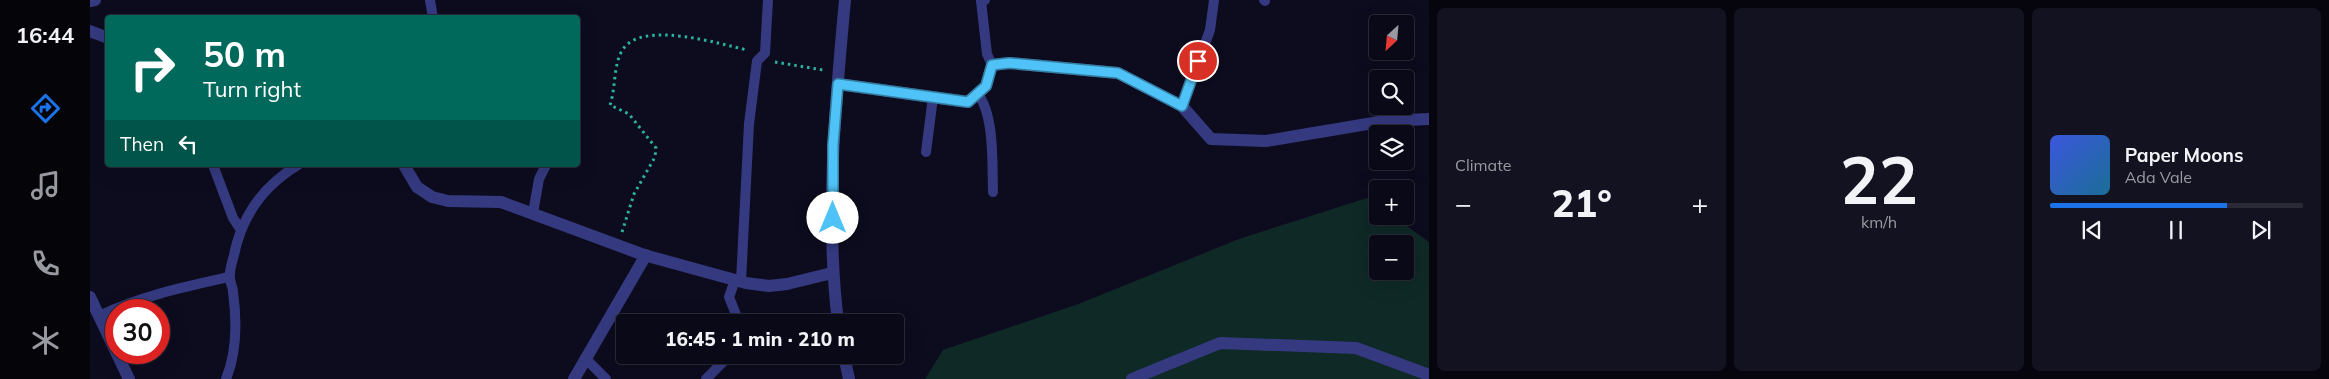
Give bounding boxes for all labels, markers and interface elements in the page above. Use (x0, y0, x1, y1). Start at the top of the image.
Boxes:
north arrow (1369, 15, 1414, 60)
map controls (1369, 15, 1414, 280)
text: 16:44 (16, 21, 74, 49)
text: 50 m (203, 32, 286, 76)
icon: right (120, 35, 185, 100)
pin (1177, 40, 1219, 82)
icon: arrive (1184, 47, 1212, 75)
button: search (1369, 70, 1414, 115)
text: Turn right (203, 75, 301, 103)
icon: directions (28, 91, 63, 126)
button: layers (1369, 125, 1414, 170)
icon: left (174, 130, 202, 158)
text: Then (120, 132, 164, 156)
text: 22 (1840, 139, 1918, 220)
text: Paper Moons (2125, 143, 2244, 167)
text: Climate (1455, 155, 1511, 175)
text: Ada Vale (2125, 167, 2192, 187)
icon: music (28, 168, 63, 203)
text: 21° (1552, 179, 1612, 227)
button: + (1369, 180, 1414, 225)
text: − (1455, 186, 1472, 221)
text: + (1692, 186, 1708, 221)
position arrow (806, 191, 858, 243)
text: km/h (1861, 212, 1897, 232)
icon: previous (2078, 216, 2106, 244)
icon: pause (2162, 216, 2190, 244)
icon: next (2247, 216, 2275, 244)
button: − (1369, 235, 1414, 280)
icon: phone (28, 246, 63, 281)
speed limit sign: 30 (105, 299, 170, 364)
icon: climate (28, 323, 63, 358)
text: 16:45 · 1 min · 210 m (665, 327, 855, 351)

